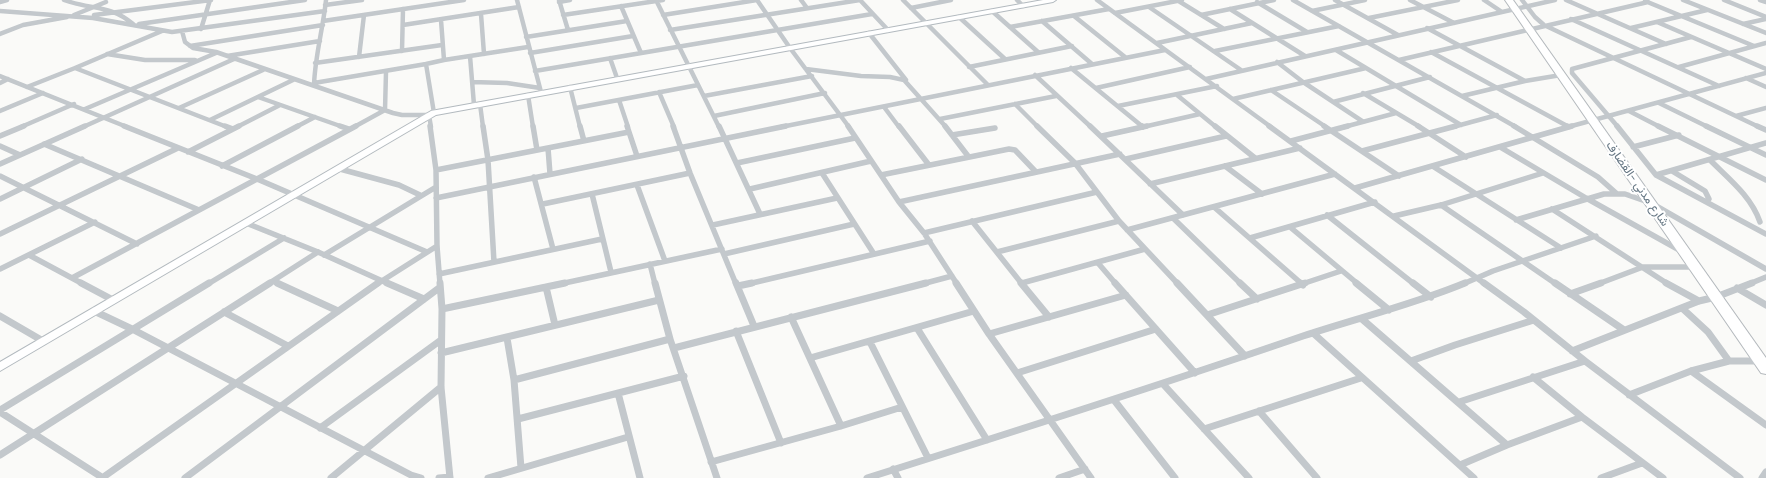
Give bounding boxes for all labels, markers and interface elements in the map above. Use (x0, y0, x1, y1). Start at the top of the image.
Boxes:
street label: شارع مدني -القضارف (1602, 139, 1672, 229)

